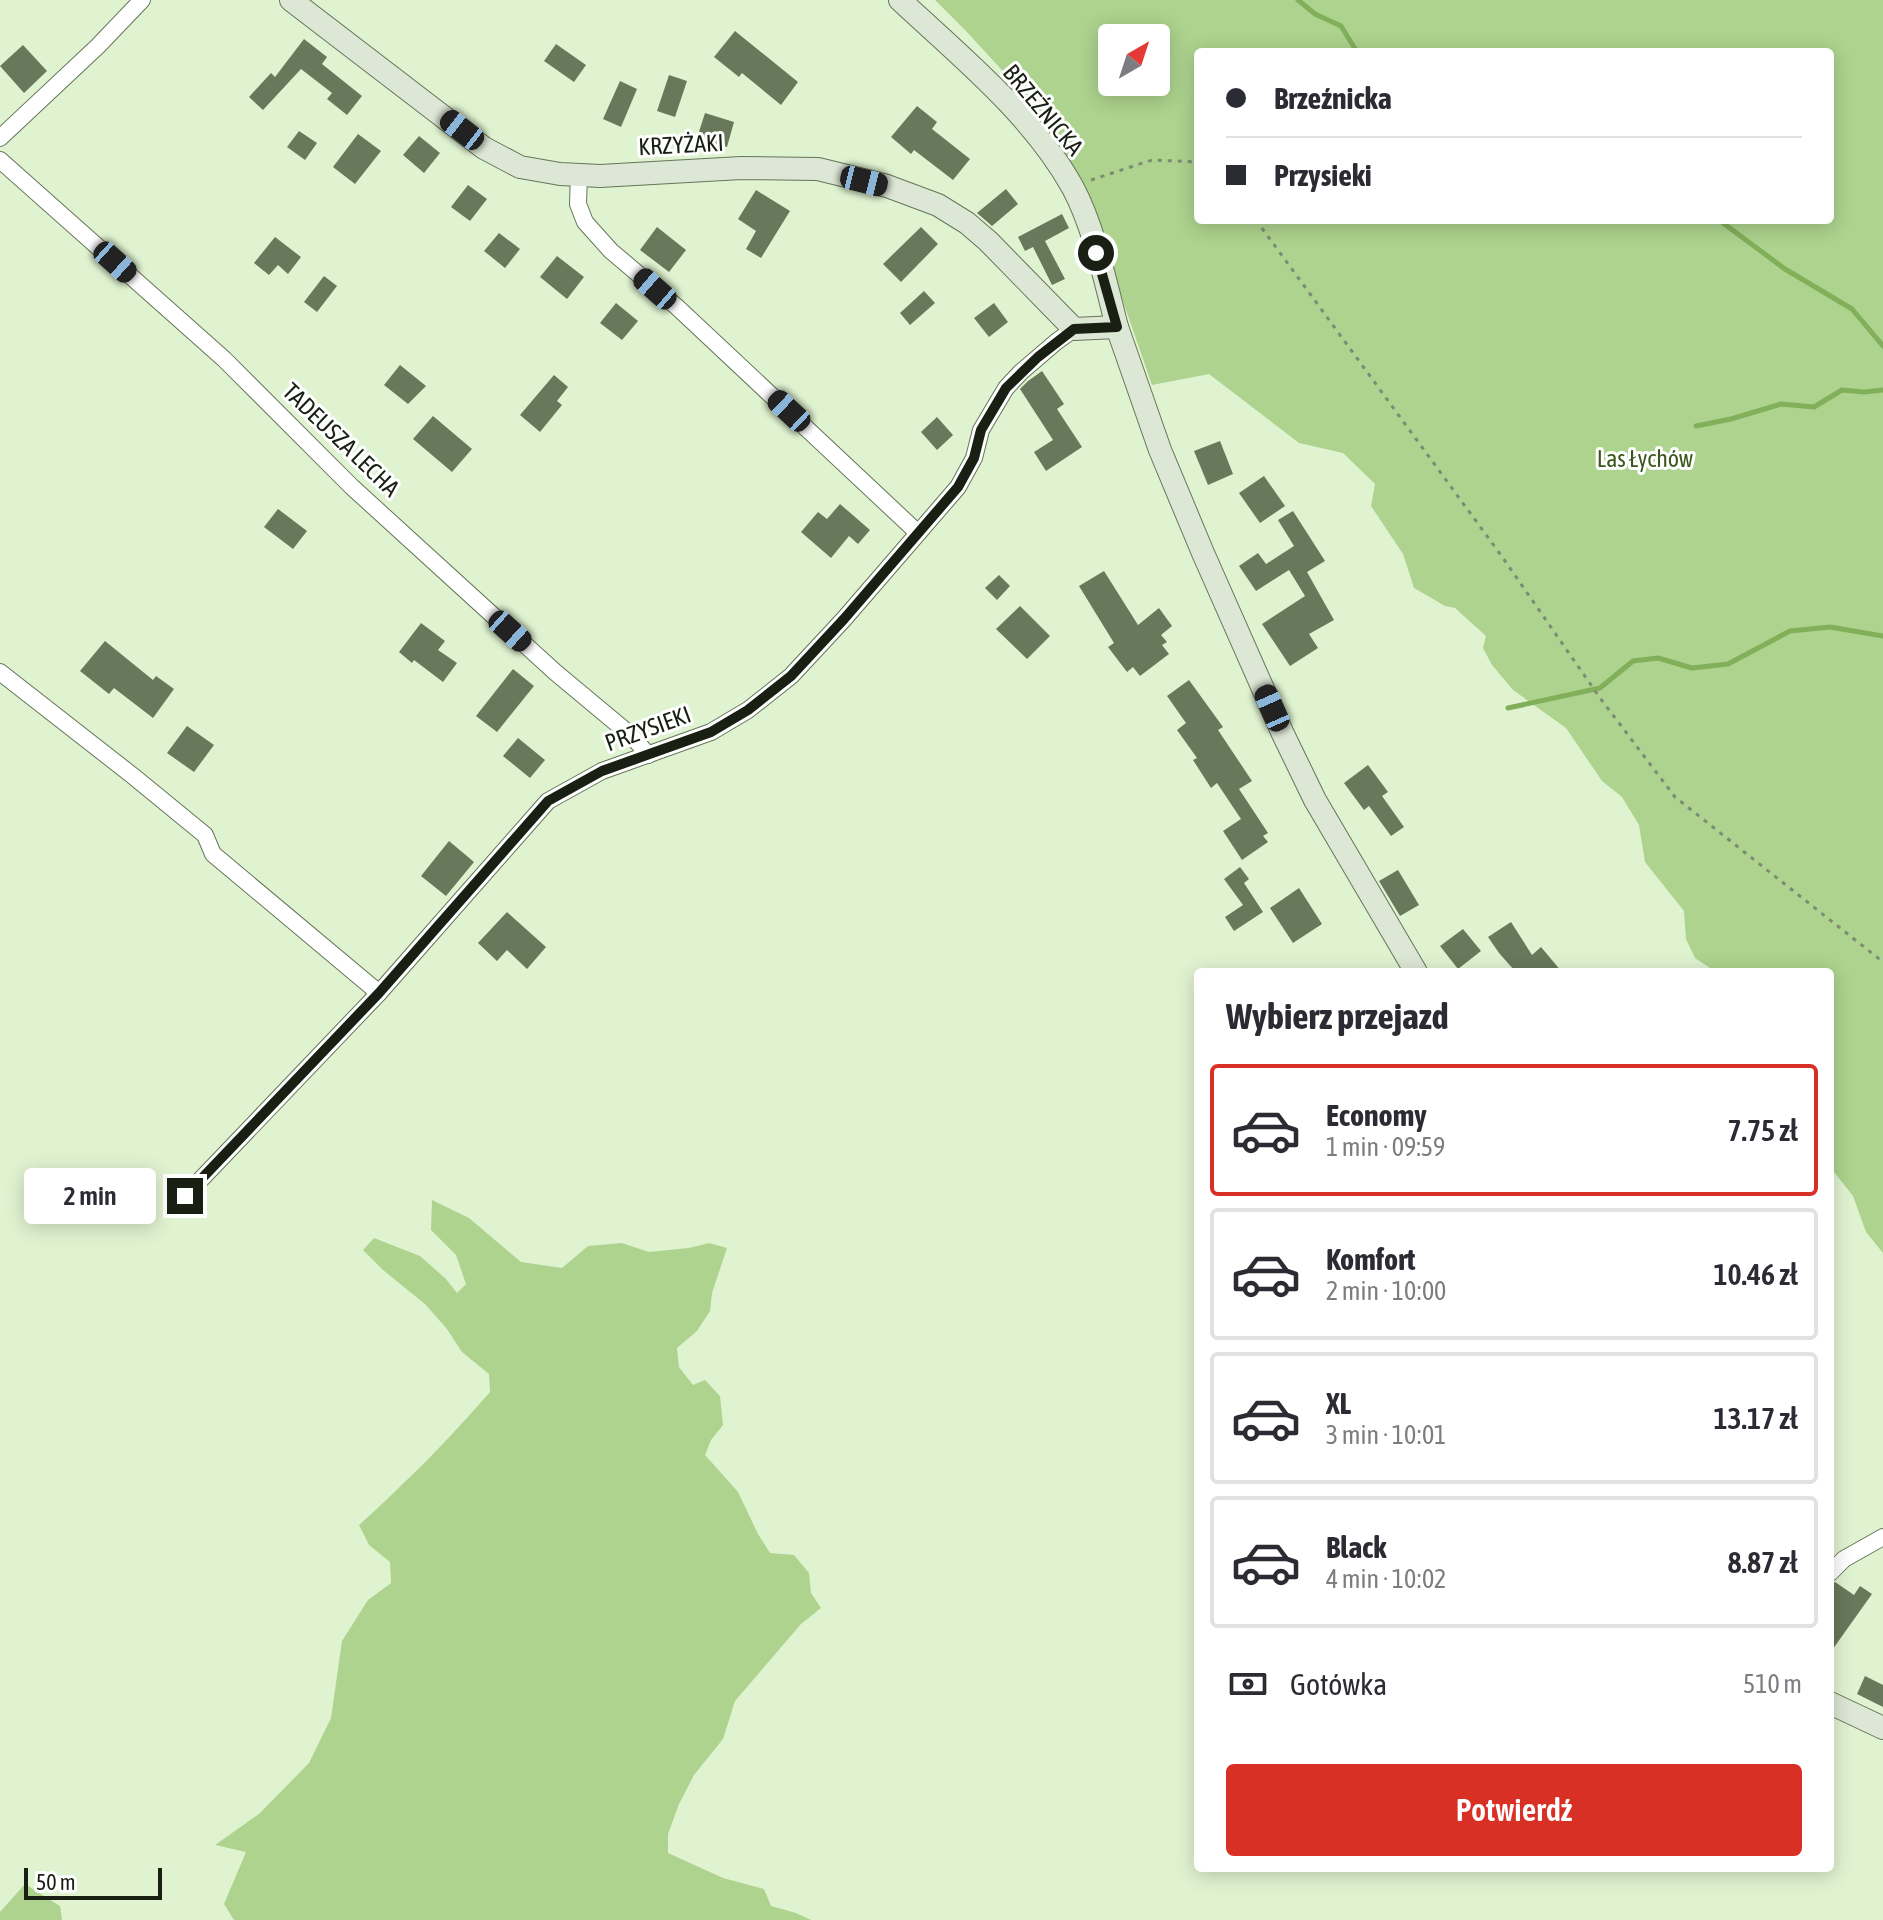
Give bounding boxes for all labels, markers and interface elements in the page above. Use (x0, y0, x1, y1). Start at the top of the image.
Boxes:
north arrow (1098, 24, 1170, 96)
map controls (1098, 24, 1170, 96)
street label: BRZEŹNICKA (998, 59, 1089, 161)
text: Brzeźnicka (1274, 81, 1392, 115)
car (436, 106, 488, 154)
street label: KRZYŻAKI (637, 129, 724, 160)
text: Przysieki (1274, 158, 1372, 192)
car (838, 164, 890, 198)
route start (1078, 235, 1114, 271)
car (89, 237, 141, 287)
car (629, 264, 681, 314)
street label: TADEUSZA LECHA (278, 377, 405, 502)
car (763, 386, 815, 436)
park label: Las Łychów (1597, 445, 1693, 472)
car (484, 606, 536, 656)
car (1251, 681, 1293, 735)
street label: PRZYSIEKI (601, 701, 695, 757)
text: Wybierz przejazd (1226, 995, 1448, 1037)
icon: car (1230, 1094, 1302, 1166)
text: Economy (1326, 1098, 1427, 1132)
text: 7.75 zł (1728, 1113, 1798, 1147)
text: 1 min · 09:59 (1326, 1132, 1445, 1162)
callout: 2 min (25, 1168, 157, 1224)
route end (167, 1178, 203, 1214)
text: 2 min (63, 1181, 117, 1211)
icon: car (1230, 1238, 1302, 1310)
text: Komfort (1326, 1242, 1415, 1276)
text: 10.46 zł (1713, 1257, 1798, 1291)
text: 2 min · 10:00 (1326, 1276, 1446, 1306)
icon: car (1230, 1382, 1302, 1454)
text: XL (1326, 1386, 1351, 1420)
text: 13.17 zł (1713, 1401, 1798, 1435)
text: 3 min · 10:01 (1326, 1420, 1446, 1450)
icon: car (1230, 1526, 1302, 1598)
text: Black (1326, 1530, 1386, 1564)
text: 8.87 zł (1728, 1545, 1798, 1579)
text: 4 min · 10:02 (1326, 1564, 1446, 1594)
icon: cash (1226, 1662, 1270, 1706)
text: Gotówka (1290, 1667, 1387, 1701)
text: 510 m (1743, 1669, 1802, 1699)
button: Potwierdź (1226, 1764, 1802, 1856)
scale bar (24, 1864, 162, 1900)
text: 50 m (36, 1869, 76, 1895)

